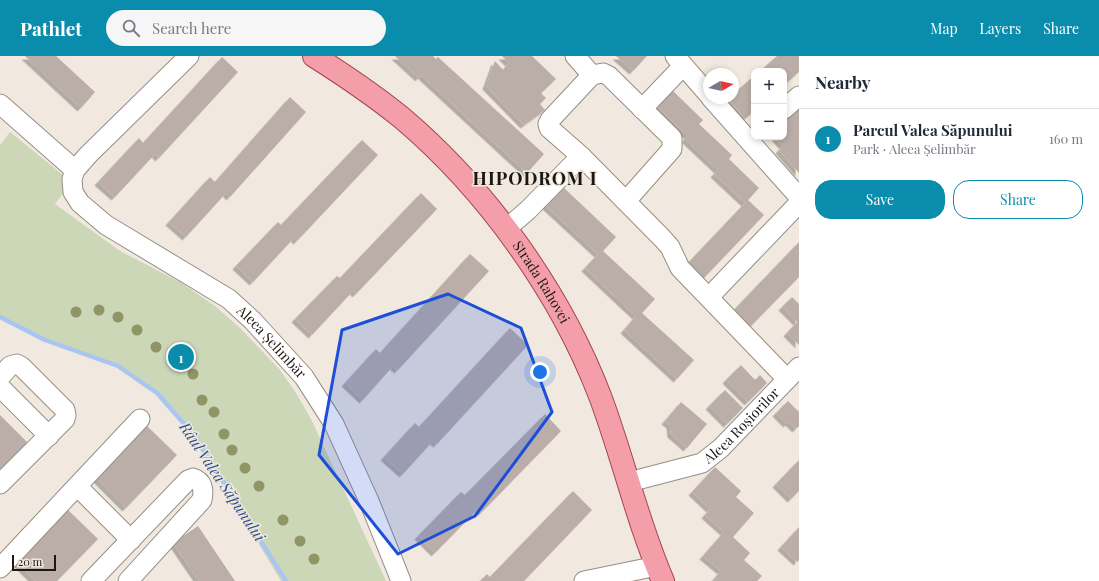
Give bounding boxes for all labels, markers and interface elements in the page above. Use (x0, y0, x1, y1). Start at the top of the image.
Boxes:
search box (106, 10, 386, 46)
text: Pathlet (20, 15, 82, 41)
icon: search (120, 17, 142, 39)
text: Search here (152, 18, 231, 38)
text: Map (930, 19, 958, 38)
text: Layers (980, 19, 1021, 38)
text: Share (1043, 19, 1079, 38)
north arrow (703, 68, 739, 104)
map controls (751, 68, 787, 140)
button: + (751, 68, 787, 104)
text: Nearby (815, 71, 870, 93)
button: − (751, 104, 787, 140)
text: Parcul Valea Săpunului (853, 120, 1013, 140)
text: 1 (826, 130, 830, 147)
text: 160 m (1049, 130, 1083, 147)
text: Park · Aleea Șelimbăr (853, 140, 976, 157)
district label: HIPODROM I (473, 166, 597, 190)
button: Save (815, 180, 945, 219)
button: Share (953, 180, 1083, 219)
street label: Strada Rahovei (509, 237, 575, 326)
street label: Aleea Șelimbăr (232, 300, 311, 383)
pin: 1 (168, 342, 194, 372)
your location (530, 362, 550, 382)
street label: Aleea Roșiorilor (699, 383, 784, 468)
water label: Râul Valea Săpunului (175, 417, 270, 545)
scale bar (12, 553, 56, 572)
text: 20 m (18, 554, 42, 569)

